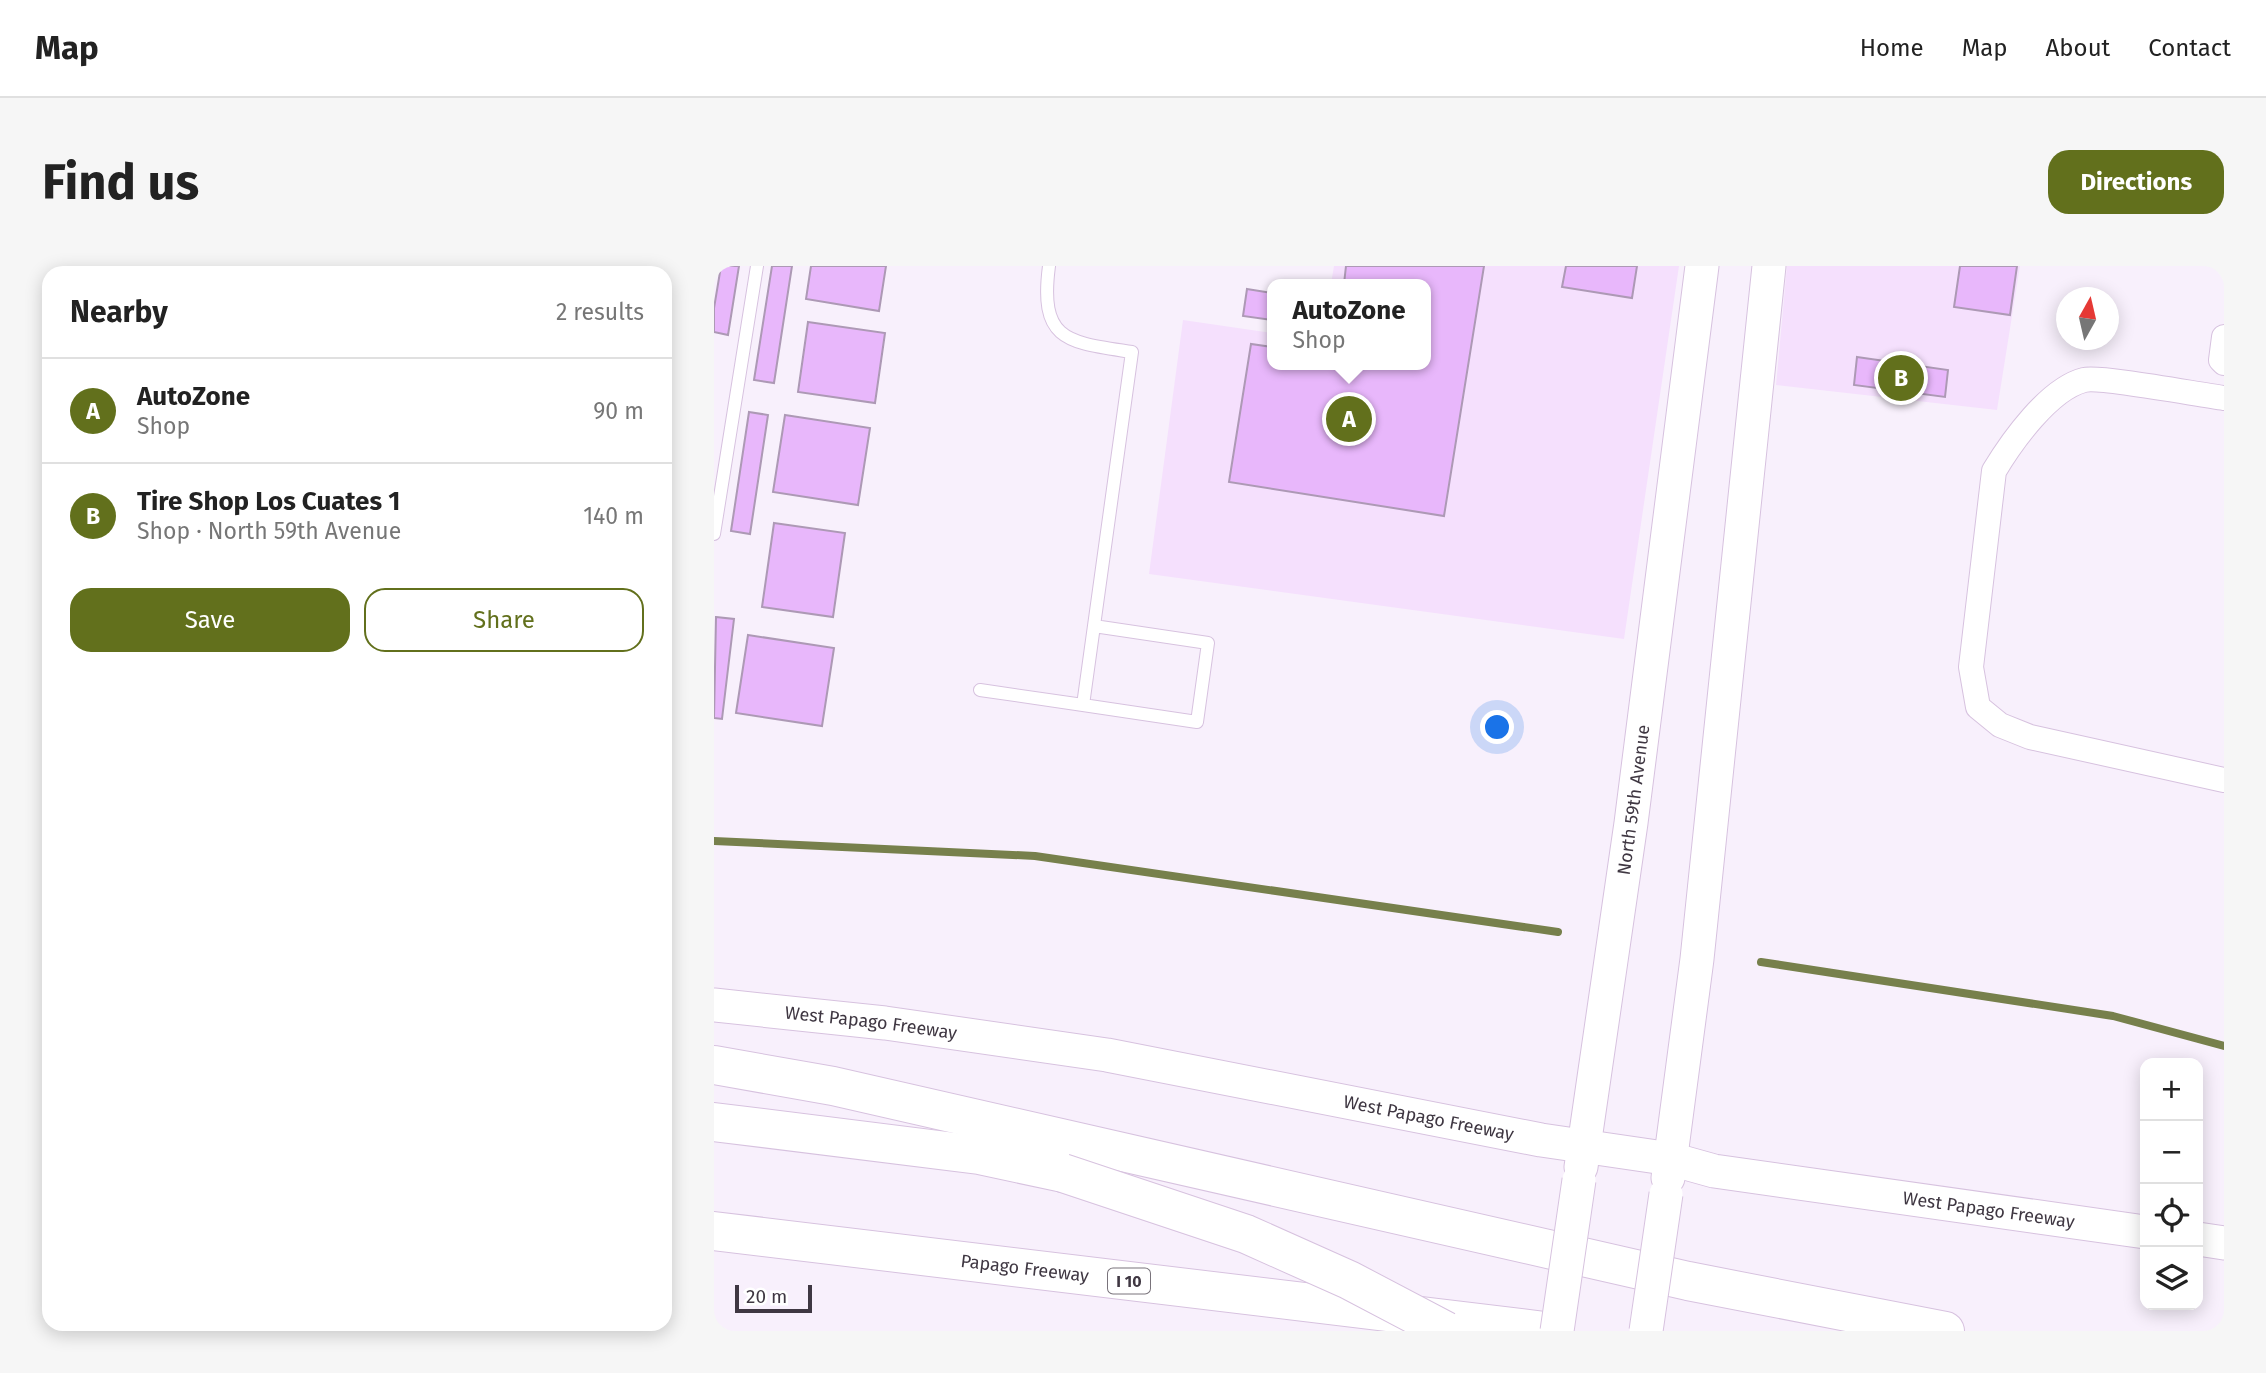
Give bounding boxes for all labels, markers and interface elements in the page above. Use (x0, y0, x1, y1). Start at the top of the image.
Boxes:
text: Map (35, 28, 99, 68)
text: Home (1860, 34, 1924, 62)
text: Map (1962, 34, 2008, 62)
text: About (2046, 34, 2110, 62)
text: Contact (2148, 34, 2231, 62)
button: Directions (2048, 150, 2224, 214)
text: Find us (42, 153, 199, 212)
popup (1267, 279, 1431, 370)
north arrow (2056, 287, 2119, 350)
text: Nearby (70, 294, 168, 330)
text: AutoZone (1292, 295, 1406, 326)
text: 2 results (556, 298, 644, 326)
text: Shop (1292, 326, 1346, 354)
pin: B (1878, 352, 1924, 404)
text: AutoZone (137, 381, 250, 412)
pin: A (1326, 393, 1372, 445)
text: A (86, 397, 100, 425)
text: 90 m (593, 397, 644, 425)
text: Shop (137, 412, 190, 440)
text: Tire Shop Los Cuates 1 (137, 486, 400, 517)
text: B (86, 502, 100, 530)
text: 140 m (583, 502, 644, 530)
text: Shop · North 59th Avenue (137, 517, 401, 545)
button: Save (70, 588, 350, 652)
button: Share (364, 588, 644, 652)
your location (1480, 710, 1514, 744)
street label: North 59th Avenue (1613, 723, 1654, 876)
street label: West Papago Freeway (784, 1002, 959, 1044)
map controls (2140, 1058, 2203, 1310)
button: + (2140, 1058, 2203, 1121)
street label: West Papago Freeway (1341, 1091, 1516, 1145)
button: − (2140, 1121, 2203, 1184)
button: locate (2140, 1184, 2203, 1247)
street label: West Papago Freeway (1901, 1187, 2076, 1233)
button: layers (2140, 1247, 2203, 1310)
street label: Papago Freeway (959, 1250, 1090, 1287)
road number: I 10 (1108, 1268, 1150, 1294)
scale bar (735, 1282, 812, 1314)
text: 20 m (746, 1285, 787, 1308)

